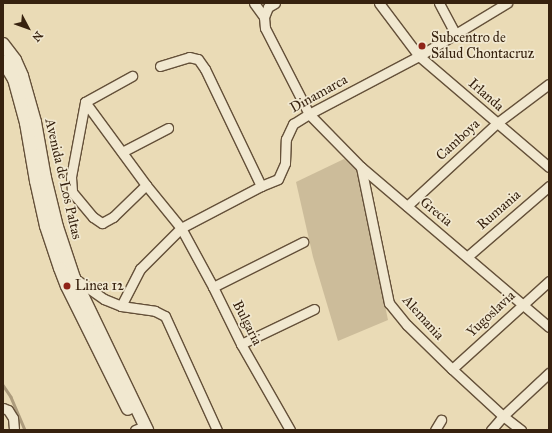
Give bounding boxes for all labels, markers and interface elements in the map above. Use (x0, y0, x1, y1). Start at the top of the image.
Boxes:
north arrow (8, 8, 48, 48)
text: N (29, 28, 45, 44)
place label: Subcentro de Salud Chontacruz (431, 30, 534, 62)
marker: Subcentro de Salud Chontacruz (416, 40, 428, 52)
street label: Dinamarca (287, 71, 351, 117)
street label: Irlanda (465, 75, 507, 115)
street label: Camboya (433, 116, 483, 164)
street label: Avenida de Los Paltas (41, 117, 85, 241)
street label: Rumania (474, 187, 524, 233)
street label: Grecia (416, 194, 456, 230)
place label: Linea 12 (75, 278, 124, 294)
marker: Linea 12 (62, 281, 72, 291)
street label: Yugoslavia (463, 287, 519, 341)
street label: Alemania (399, 292, 447, 344)
street label: Bulgaria (229, 298, 265, 348)

